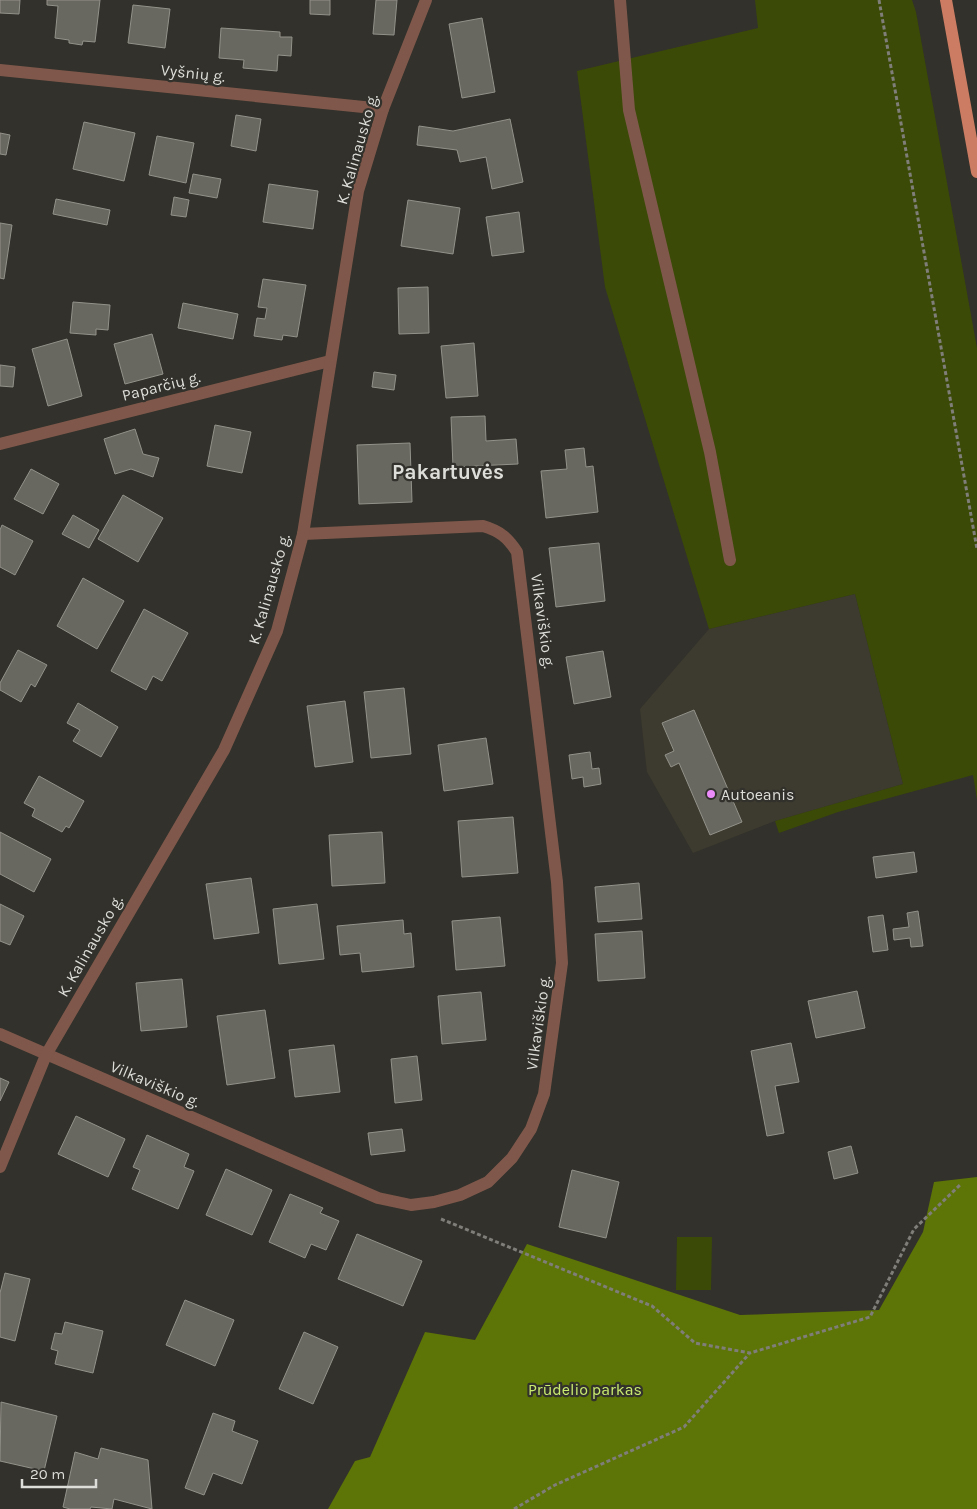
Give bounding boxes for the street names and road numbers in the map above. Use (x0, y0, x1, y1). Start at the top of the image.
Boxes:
street label: Vyšnių g. (160, 60, 226, 86)
street label: K. Kalinausko g. (332, 91, 382, 206)
street label: Paparčių g. (120, 367, 202, 405)
street label: K. Kalinausko g. (244, 531, 294, 646)
street label: Vilkaviškio g. (527, 572, 559, 670)
street label: K. Kalinausko g. (53, 892, 127, 1000)
street label: Vilkaviškio g. (522, 974, 554, 1072)
street label: Vilkaviškio g. (107, 1057, 203, 1111)

